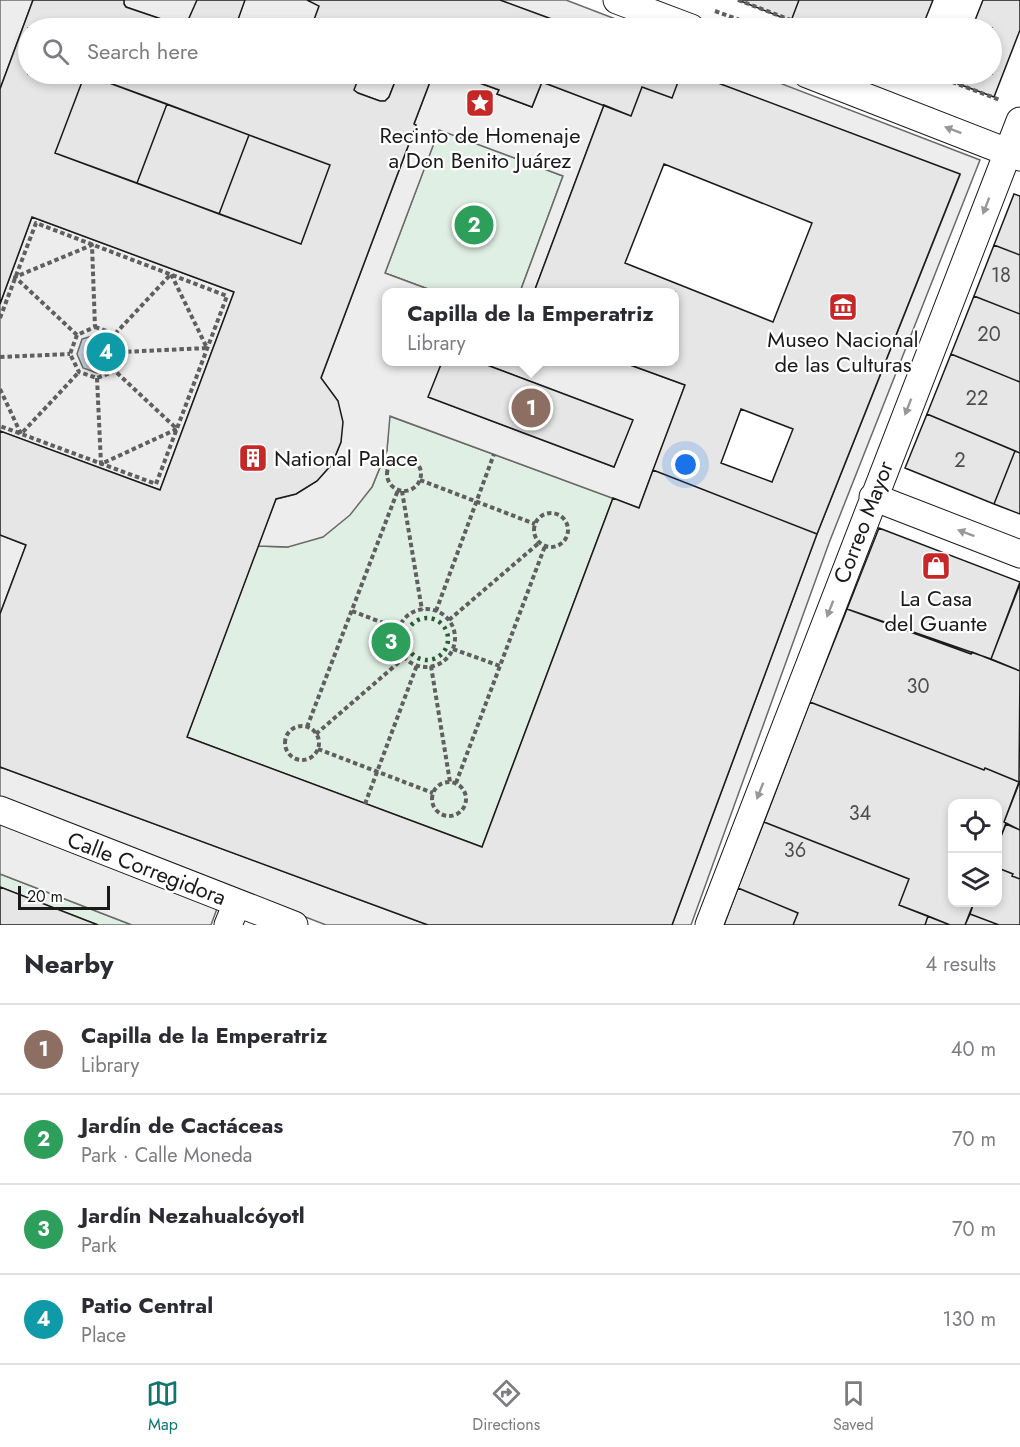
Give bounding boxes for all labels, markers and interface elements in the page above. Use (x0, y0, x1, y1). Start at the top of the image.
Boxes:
search box (18, 18, 1002, 84)
icon: search (39, 35, 72, 68)
text: Search here (87, 35, 198, 67)
place icon: Recinto de Homenaje a Don Benito Juárez (464, 87, 496, 119)
place label: Recinto de Homenaje a Don Benito Juárez (380, 119, 581, 176)
one-way arrow (944, 125, 962, 135)
one-way arrow (981, 197, 991, 215)
pin: 2 (454, 202, 494, 248)
house number: 18 (991, 261, 1011, 290)
popup (382, 288, 679, 366)
museum icon: Museo Nacional de las Culturas (827, 291, 859, 323)
text: Capilla de la Emperatriz (407, 297, 654, 329)
house number: 20 (977, 320, 1001, 349)
place label: Museo Nacional de las Culturas (767, 323, 919, 380)
text: Library (407, 329, 466, 358)
pin: 4 (86, 330, 126, 374)
house number: 22 (966, 384, 988, 413)
pin: 1 (512, 386, 550, 430)
one-way arrow (903, 399, 913, 417)
building icon: National Palace (237, 442, 269, 474)
place label: National Palace (274, 442, 418, 474)
house number: 2 (954, 446, 966, 475)
your location (671, 450, 700, 479)
street label: Correo Mayor (825, 456, 901, 588)
one-way arrow (956, 528, 974, 538)
shop icon: La Casa del Guante (920, 550, 952, 582)
place label: La Casa del Guante (885, 582, 987, 639)
one-way arrow (825, 600, 834, 618)
pin: 3 (372, 620, 410, 664)
house number: 30 (907, 672, 929, 701)
one-way arrow (755, 782, 764, 800)
house number: 34 (849, 799, 872, 828)
map controls (948, 799, 1002, 907)
button: locate (948, 799, 1002, 853)
street label: Calle Corregidora (63, 823, 231, 913)
house number: 36 (784, 836, 806, 865)
button: layers (948, 853, 1002, 907)
scale bar (18, 883, 110, 910)
text: 20 m (27, 885, 63, 908)
text: Nearby (24, 945, 113, 983)
text: 4 results (925, 950, 996, 979)
text: Capilla de la Emperatriz (81, 1019, 327, 1051)
text: 1 (38, 1035, 49, 1064)
text: 40 m (951, 1035, 996, 1064)
text: Library (81, 1051, 139, 1080)
text: Jardín de Cactáceas (81, 1109, 283, 1141)
text: 2 (37, 1125, 50, 1154)
text: 70 m (952, 1125, 996, 1154)
text: Park · Calle Moneda (81, 1141, 252, 1170)
text: Jardín Nezahualcóyotl (81, 1199, 305, 1231)
text: 3 (37, 1215, 50, 1244)
text: 70 m (952, 1215, 996, 1244)
text: Park (81, 1231, 117, 1260)
text: Patio Central (81, 1289, 213, 1321)
text: 4 (37, 1305, 50, 1334)
text: 130 m (942, 1305, 996, 1334)
text: Place (81, 1321, 126, 1350)
tab: Map (146, 1377, 179, 1436)
tab: Directions (472, 1377, 540, 1436)
tab: Saved (833, 1377, 874, 1436)

